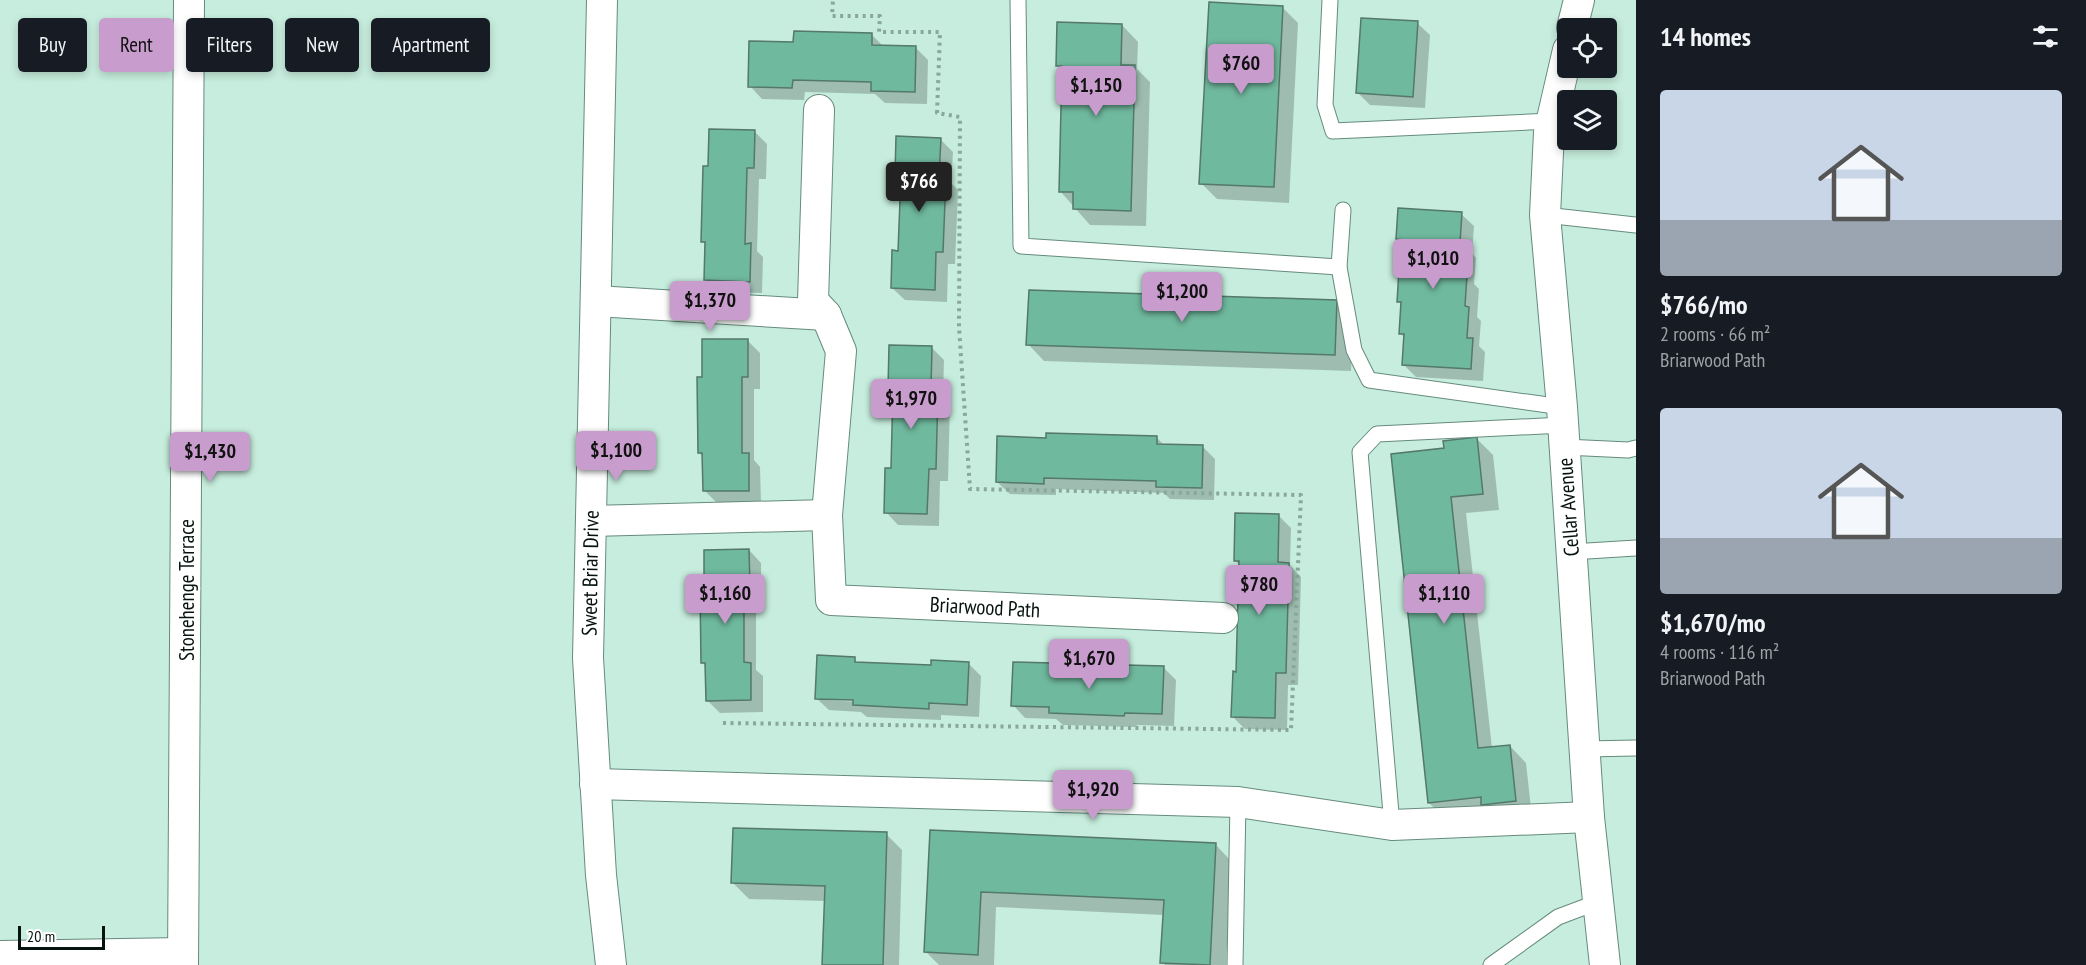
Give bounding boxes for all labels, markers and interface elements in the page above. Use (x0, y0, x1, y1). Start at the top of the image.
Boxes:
chip: Buy (18, 18, 87, 72)
chip: Rent (99, 18, 174, 72)
chip: Filters (186, 18, 273, 72)
chip: New (285, 18, 359, 72)
chip: Apartment (371, 18, 490, 72)
map controls (1557, 18, 1617, 150)
button: locate (1557, 18, 1617, 78)
text: 14 homes (1660, 20, 1751, 53)
icon: filters (2029, 20, 2062, 53)
pin: $760 (1205, 44, 1277, 95)
text: $760 (1222, 50, 1260, 76)
pin: $1,150 (1047, 66, 1145, 117)
text: $1,150 (1070, 72, 1122, 98)
button: layers (1557, 90, 1617, 150)
icon: home (1807, 129, 1915, 237)
pin: $766 (883, 162, 955, 213)
text: $766 (900, 168, 938, 194)
pin: $1,010 (1384, 239, 1482, 290)
text: $1,010 (1407, 245, 1459, 271)
pin: $1,200 (1133, 272, 1231, 323)
text: $1,200 (1156, 278, 1208, 304)
pin: $1,370 (661, 281, 759, 332)
text: $1,370 (684, 287, 736, 313)
text: $766/mo (1660, 288, 1748, 321)
text: 2 rooms · 66 m² (1660, 321, 1770, 347)
text: Briarwood Path (1660, 347, 1765, 373)
pin: $1,970 (862, 379, 960, 430)
text: $1,970 (885, 385, 937, 411)
pin: $1,100 (567, 431, 665, 482)
pin: $1,430 (161, 432, 259, 483)
text: $1,100 (590, 437, 642, 463)
text: $1,430 (184, 438, 236, 464)
icon: home (1807, 447, 1915, 555)
street label: Cellar Avenue (1551, 457, 1585, 557)
street label: Sweet Briar Drive (575, 510, 605, 636)
street label: Stonehenge Terrace (173, 519, 200, 661)
pin: $780 (1223, 565, 1295, 616)
text: $780 (1240, 571, 1278, 597)
pin: $1,160 (676, 574, 774, 625)
pin: $1,110 (1395, 574, 1493, 625)
text: $1,160 (699, 580, 751, 606)
text: $1,110 (1418, 580, 1470, 606)
street label: Briarwood Path (929, 591, 1041, 623)
text: $1,670/mo (1660, 606, 1766, 639)
pin: $1,670 (1040, 639, 1138, 690)
text: 4 rooms · 116 m² (1660, 639, 1779, 665)
text: $1,670 (1063, 645, 1115, 671)
text: Briarwood Path (1660, 665, 1765, 691)
pin: $1,920 (1044, 770, 1142, 821)
text: $1,920 (1067, 776, 1119, 802)
scale bar (18, 923, 105, 950)
text: 20 m (27, 926, 55, 946)

